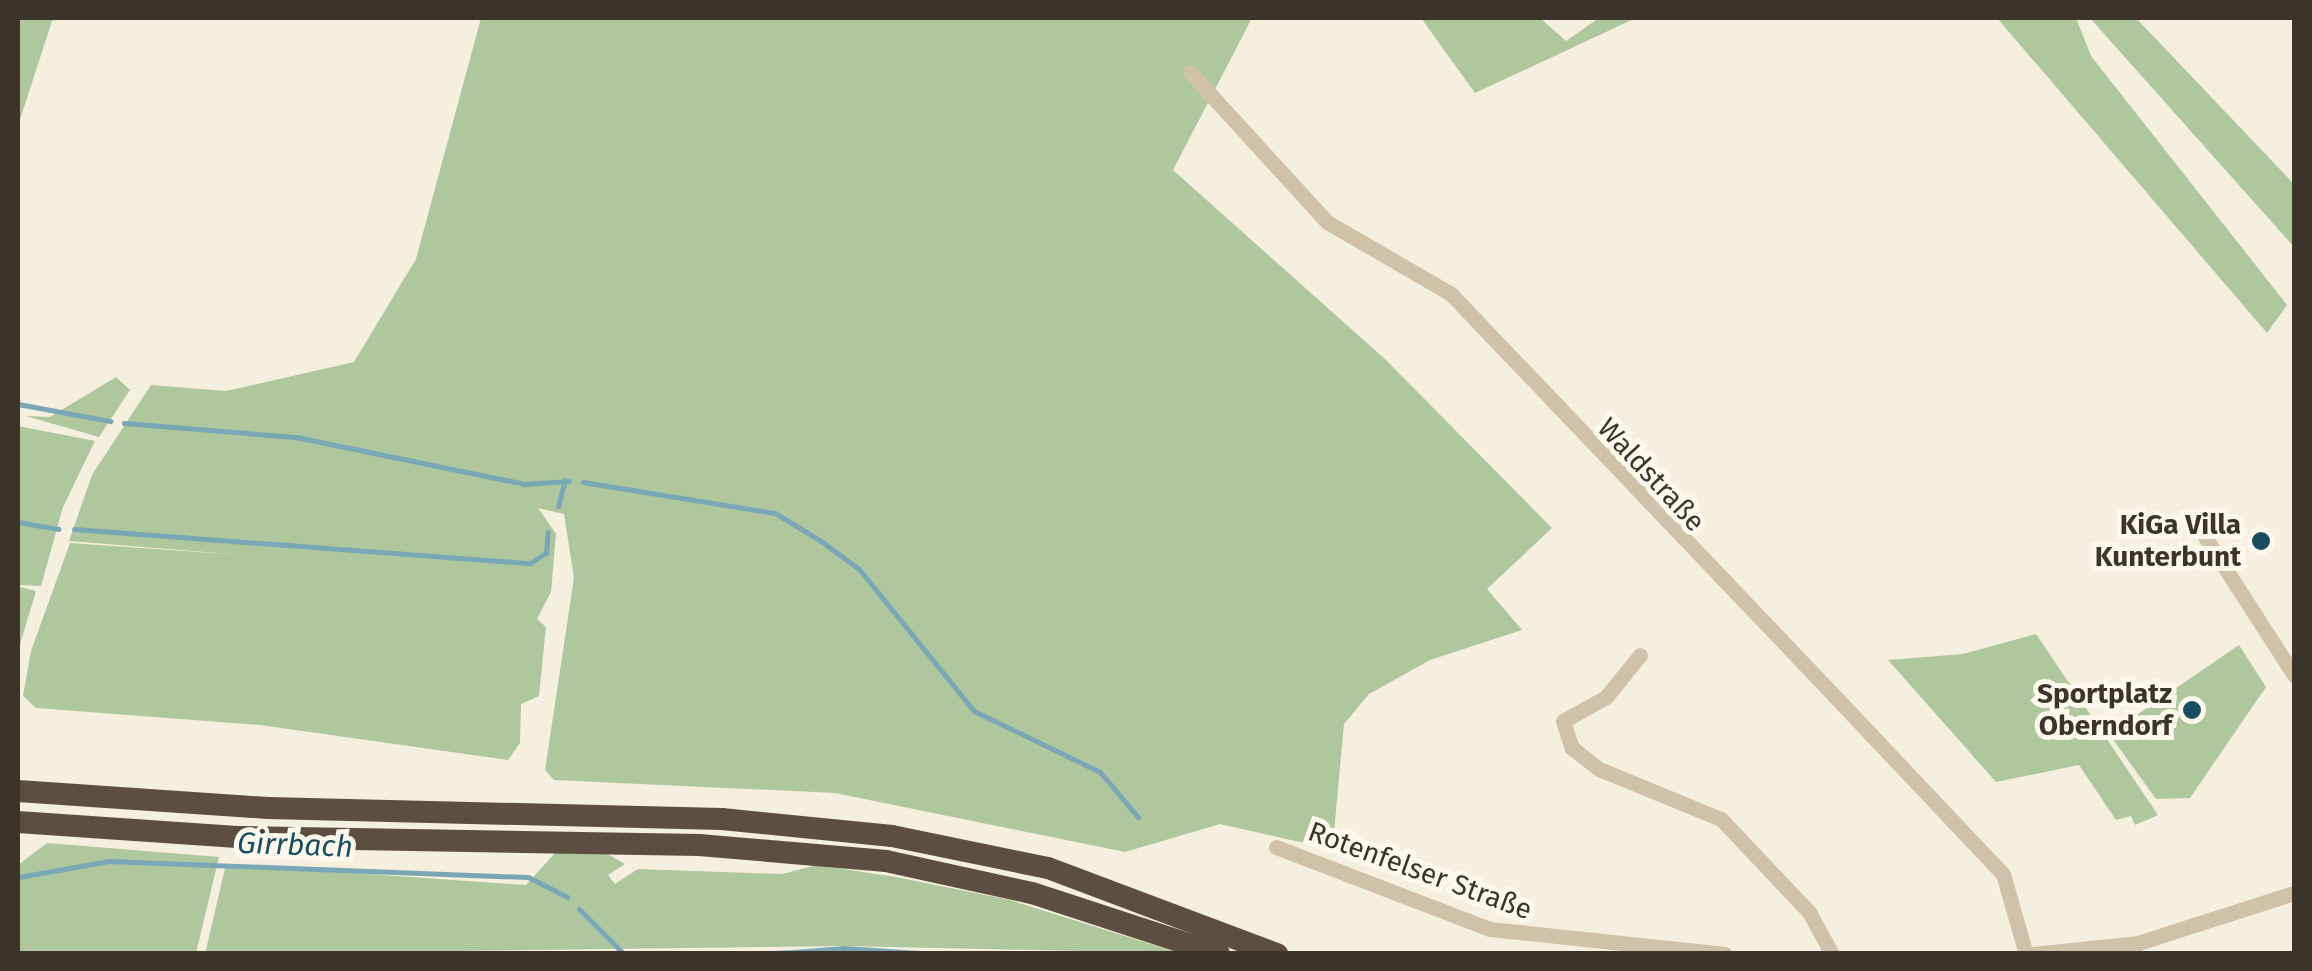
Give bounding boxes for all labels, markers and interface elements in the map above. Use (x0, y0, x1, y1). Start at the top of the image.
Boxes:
street label: Waldstraße (1590, 412, 1712, 538)
place label: KiGa Villa Kunterbunt (2095, 508, 2241, 574)
marker: KiGa Villa Kunterbunt (2250, 530, 2272, 552)
place label: Sportplatz Oberndorf (2037, 677, 2172, 743)
marker: Sportplatz Oberndorf (2181, 699, 2203, 721)
street label: Rotenfelser Straße (1304, 815, 1536, 927)
water label: Girrbach (236, 825, 354, 865)

